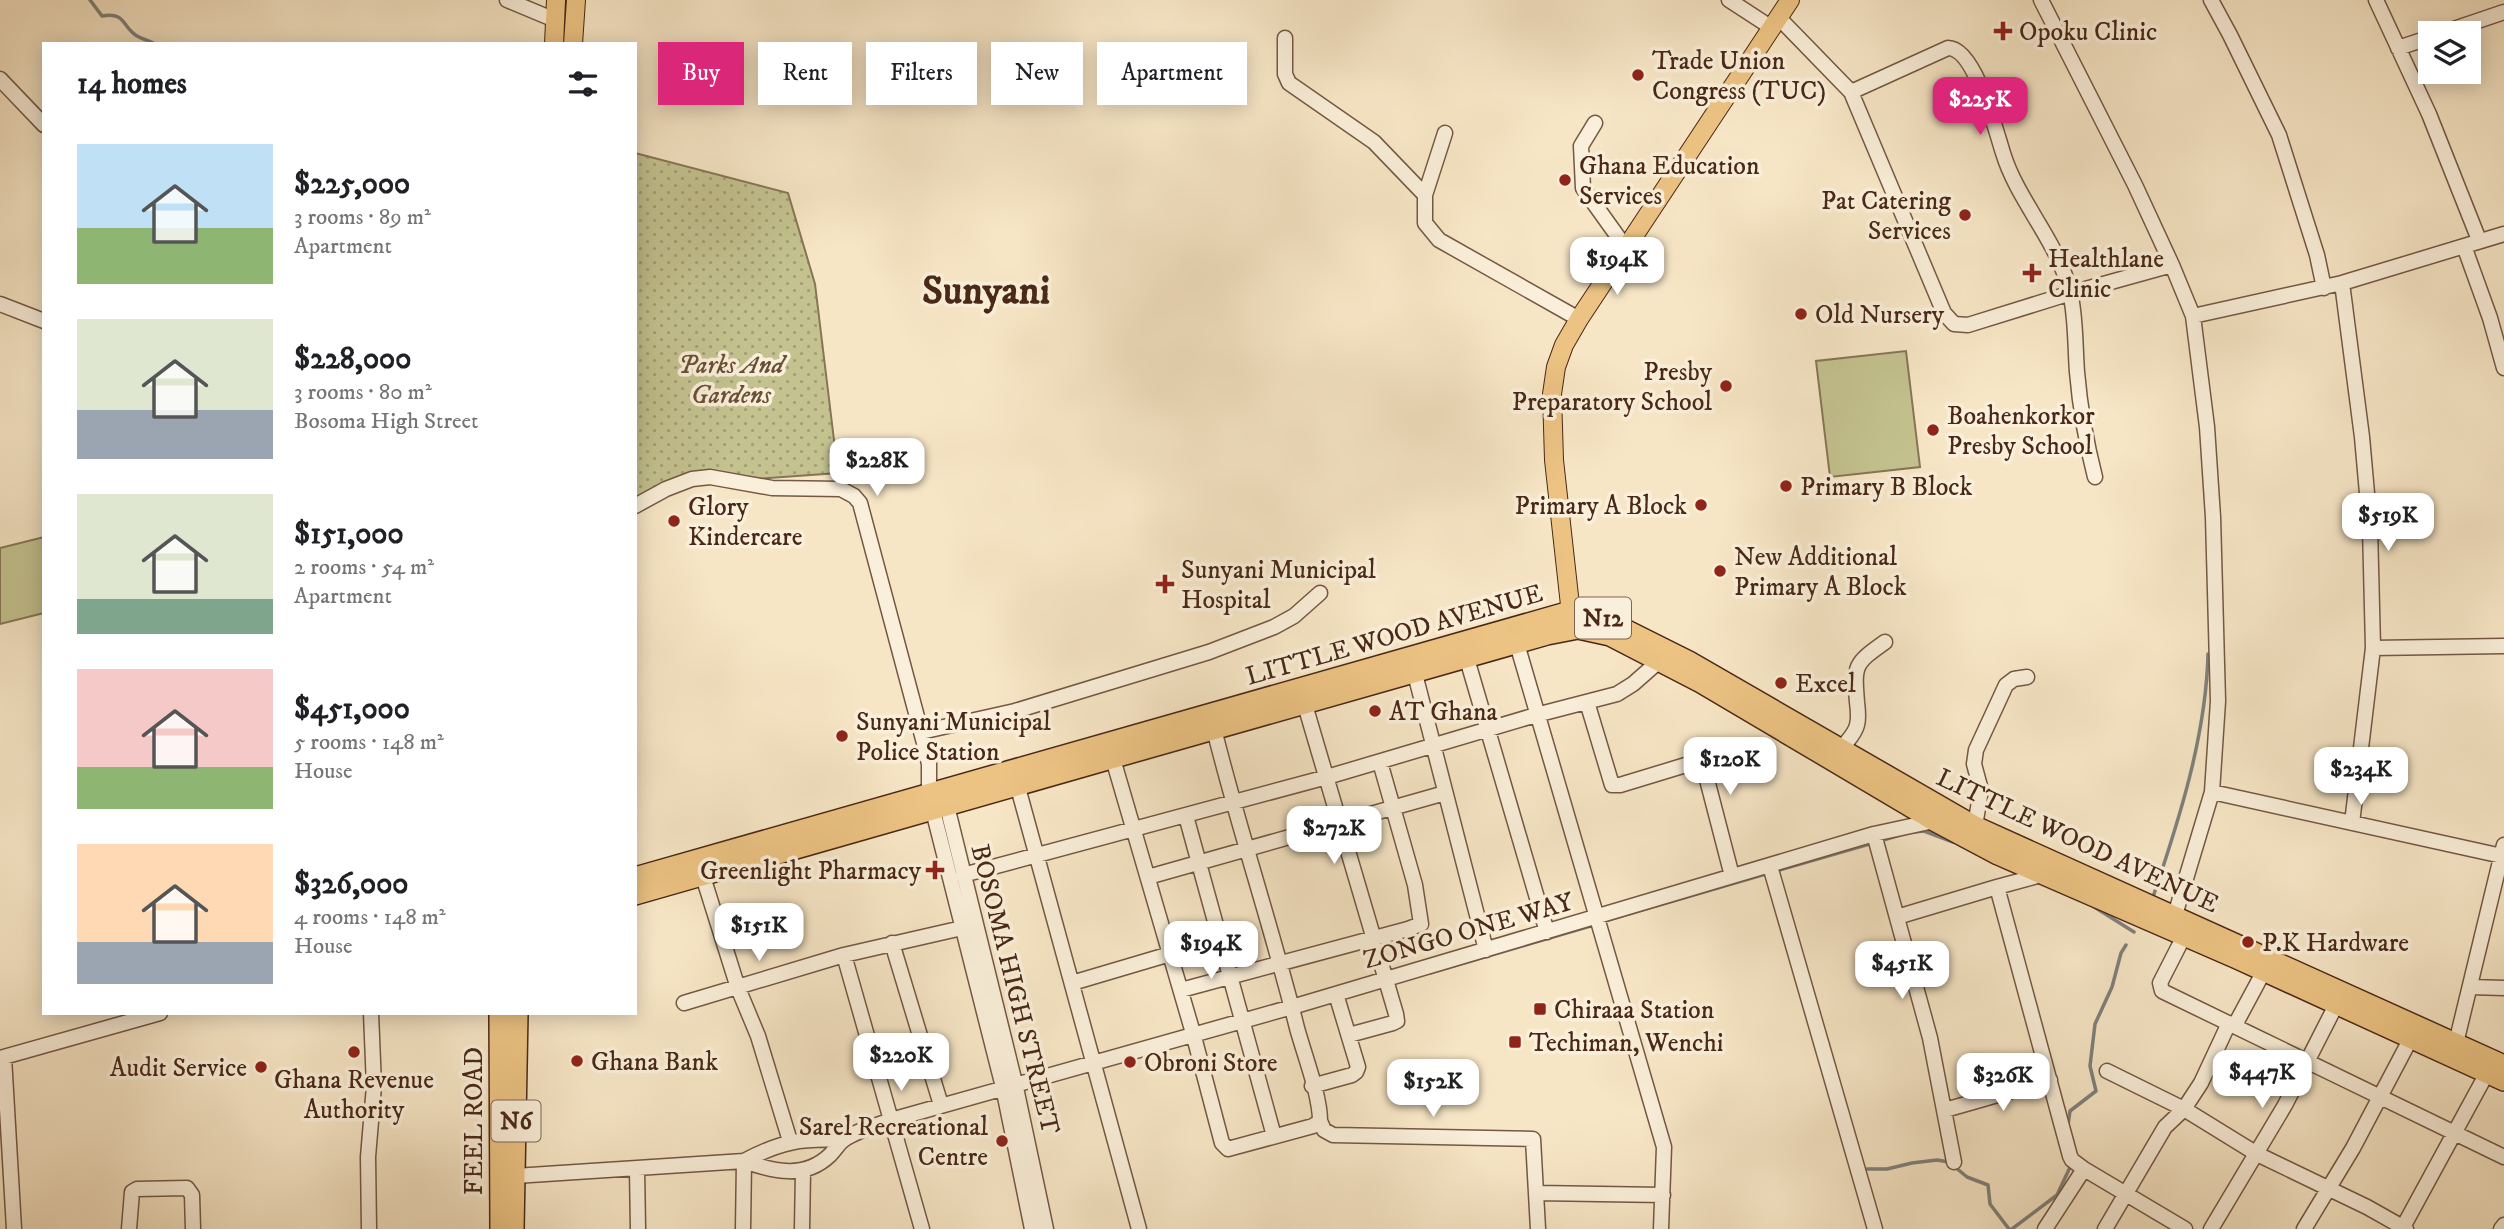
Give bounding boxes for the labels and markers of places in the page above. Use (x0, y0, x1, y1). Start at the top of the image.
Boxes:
place label: Opoku Clinic (2019, 16, 2157, 49)
marker: Opoku Clinic (1993, 21, 2013, 41)
place label: Trade Union Congress (TUC) (1652, 45, 1826, 108)
marker: Trade Union Congress (TUC) (1630, 67, 1646, 83)
pin: $225K (1931, 78, 2029, 137)
place label: Ghana Education Services (1579, 150, 1760, 213)
marker: Ghana Education Services (1557, 172, 1573, 188)
place label: Pat Catering Services (1821, 185, 1951, 248)
marker: Pat Catering Services (1957, 207, 1973, 223)
pin: $194K (1568, 238, 1666, 297)
place label: Healthlane Clinic (2048, 243, 2164, 306)
marker: Healthlane Clinic (2022, 263, 2042, 283)
place label: Old Nursery (1815, 299, 1945, 332)
marker: Old Nursery (1793, 306, 1809, 322)
place label: Presby Preparatory School (1512, 356, 1713, 419)
marker: Presby Preparatory School (1718, 378, 1734, 394)
place label: Boahenkorkor Presby School (1947, 400, 2095, 463)
marker: Boahenkorkor Presby School (1925, 422, 1941, 438)
pin: $228K (828, 438, 926, 498)
place label: Primary B Block (1800, 471, 1973, 504)
marker: Primary B Block (1778, 478, 1794, 494)
place label: Primary A Block (1514, 490, 1687, 523)
place label: Glory Kindercare (688, 491, 803, 554)
pin: $519K (2339, 494, 2437, 553)
marker: Primary A Block (1693, 497, 1709, 513)
marker: Glory Kindercare (666, 513, 682, 529)
place label: New Additional Primary A Block (1734, 541, 1907, 604)
place label: Sunyani Municipal Hospital (1181, 554, 1376, 617)
marker: New Additional Primary A Block (1712, 563, 1728, 579)
marker: Sunyani Municipal Hospital (1155, 574, 1175, 594)
place label: Excel (1795, 668, 1856, 701)
marker: Excel (1773, 675, 1789, 691)
place label: AT Ghana (1389, 696, 1498, 729)
marker: AT Ghana (1367, 703, 1383, 719)
place label: Sunyani Municipal Police Station (856, 706, 1051, 769)
marker: Sunyani Municipal Police Station (834, 728, 850, 744)
pin: $120K (1681, 738, 1779, 797)
pin: $234K (2312, 748, 2410, 807)
pin: $272K (1285, 806, 1383, 866)
place label: Greenlight Pharmacy (700, 855, 922, 888)
marker: Greenlight Pharmacy (927, 862, 943, 878)
pin: $151K (710, 904, 808, 963)
pin: $194K (1162, 922, 1260, 981)
place label: P.K Hardware (2262, 927, 2409, 960)
marker: P.K Hardware (2240, 934, 2256, 950)
pin: $451K (1853, 942, 1951, 1001)
place label: Chiraaa Station (1554, 994, 1715, 1027)
marker: Chiraaa Station (1532, 1001, 1548, 1017)
place label: Techiman, Wenchi (1529, 1027, 1723, 1060)
pin: $220K (852, 1034, 950, 1093)
marker: Techiman, Wenchi (1507, 1034, 1523, 1050)
marker: Ghana Revenue Authority (346, 1044, 362, 1060)
place label: Ghana Bank (591, 1046, 718, 1079)
place label: Obroni Store (1144, 1047, 1278, 1080)
pin: $447K (2213, 1050, 2311, 1110)
place label: Audit Service (110, 1052, 247, 1085)
marker: Ghana Bank (569, 1053, 585, 1069)
marker: Obroni Store (1122, 1054, 1138, 1070)
pin: $326K (1954, 1054, 2052, 1113)
marker: Audit Service (253, 1059, 269, 1075)
pin: $152K (1384, 1060, 1482, 1119)
place label: Ghana Revenue Authority (274, 1064, 434, 1127)
place label: Sarel Recreational Centre (799, 1111, 988, 1174)
marker: Sarel Recreational Centre (994, 1133, 1010, 1149)

